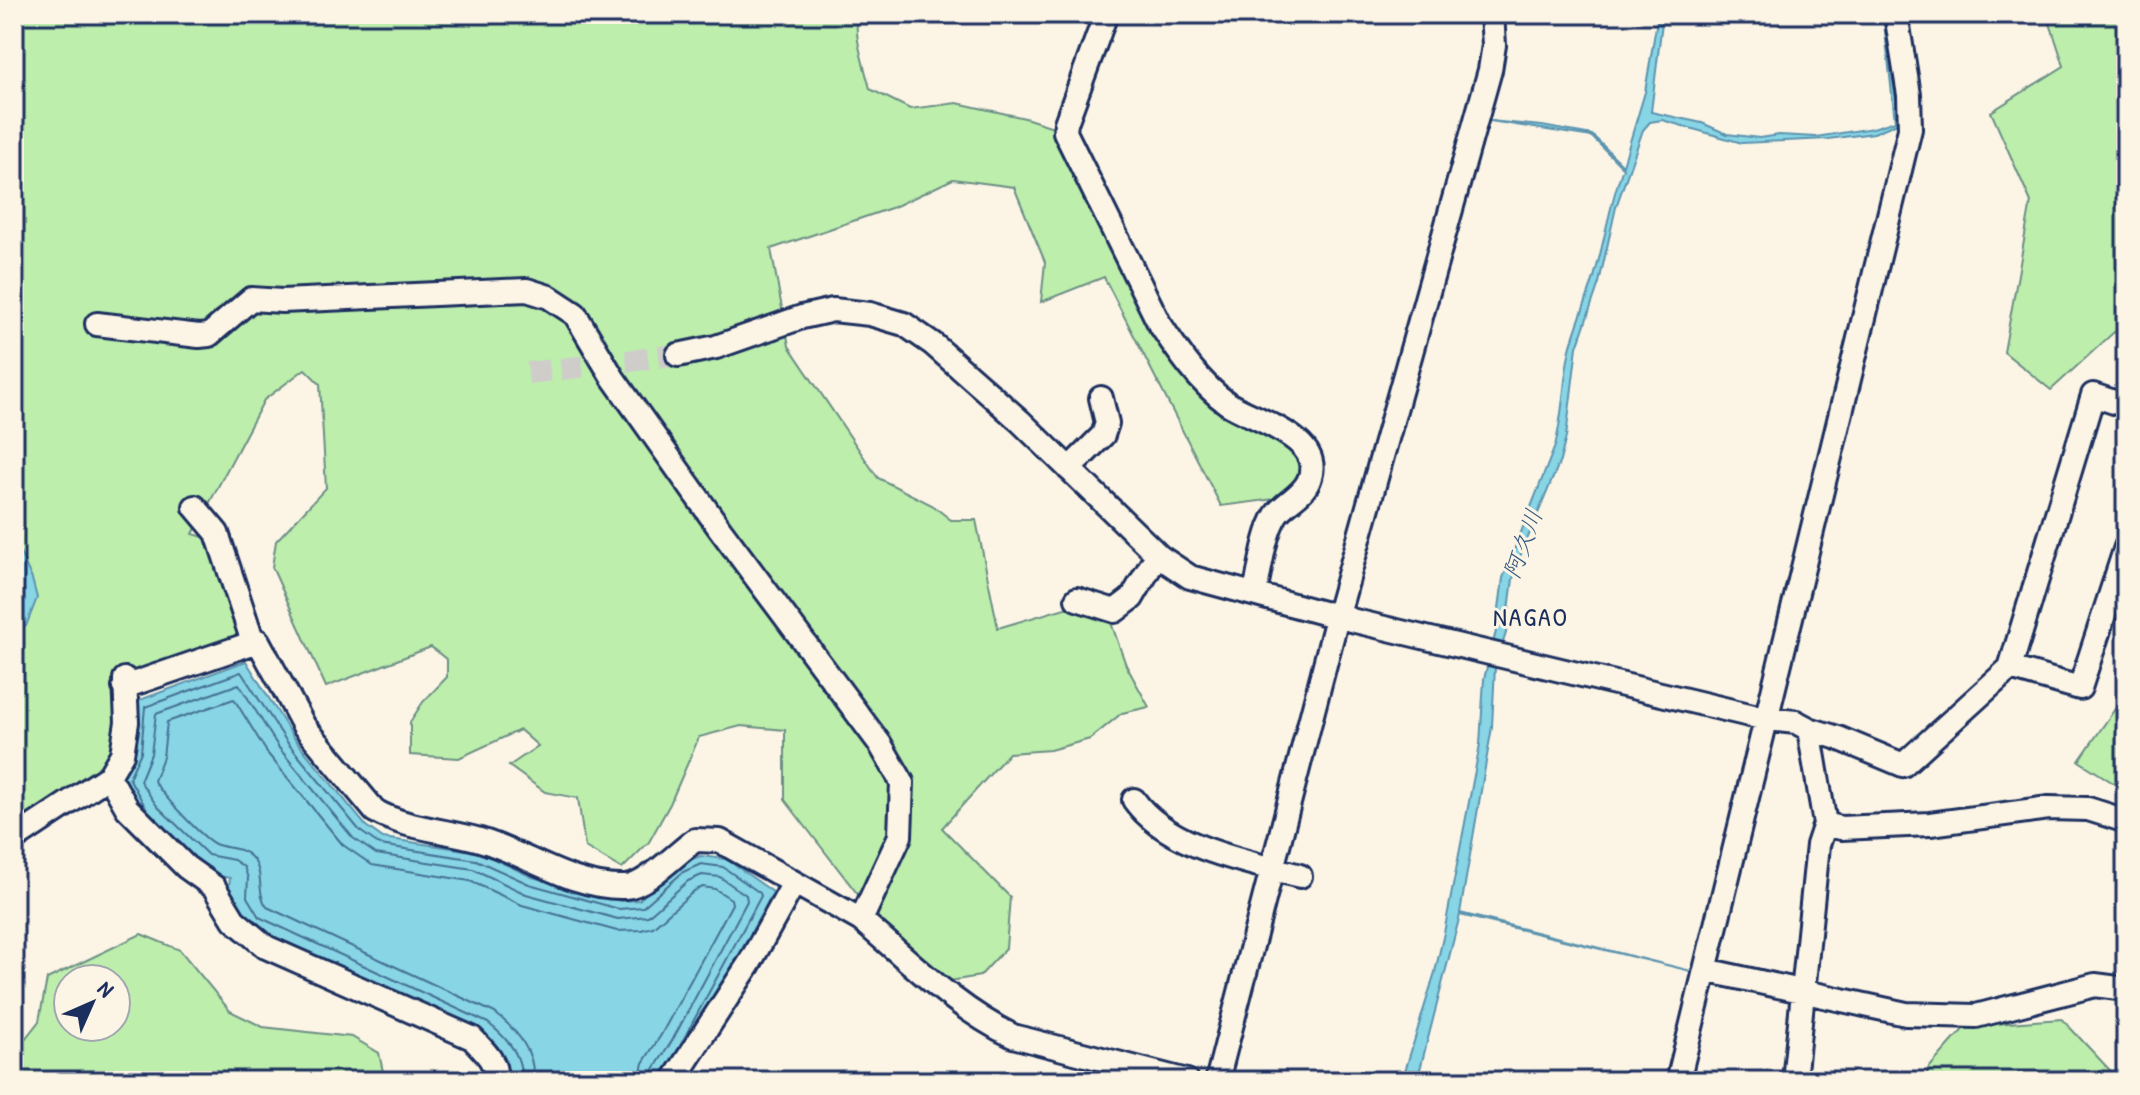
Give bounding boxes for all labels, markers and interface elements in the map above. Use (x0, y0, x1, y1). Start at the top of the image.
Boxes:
water label: 阿久川 (1495, 504, 1549, 583)
district label: NAGAO (1493, 599, 1569, 634)
north arrow (52, 963, 132, 1043)
text: N (91, 974, 121, 1004)

